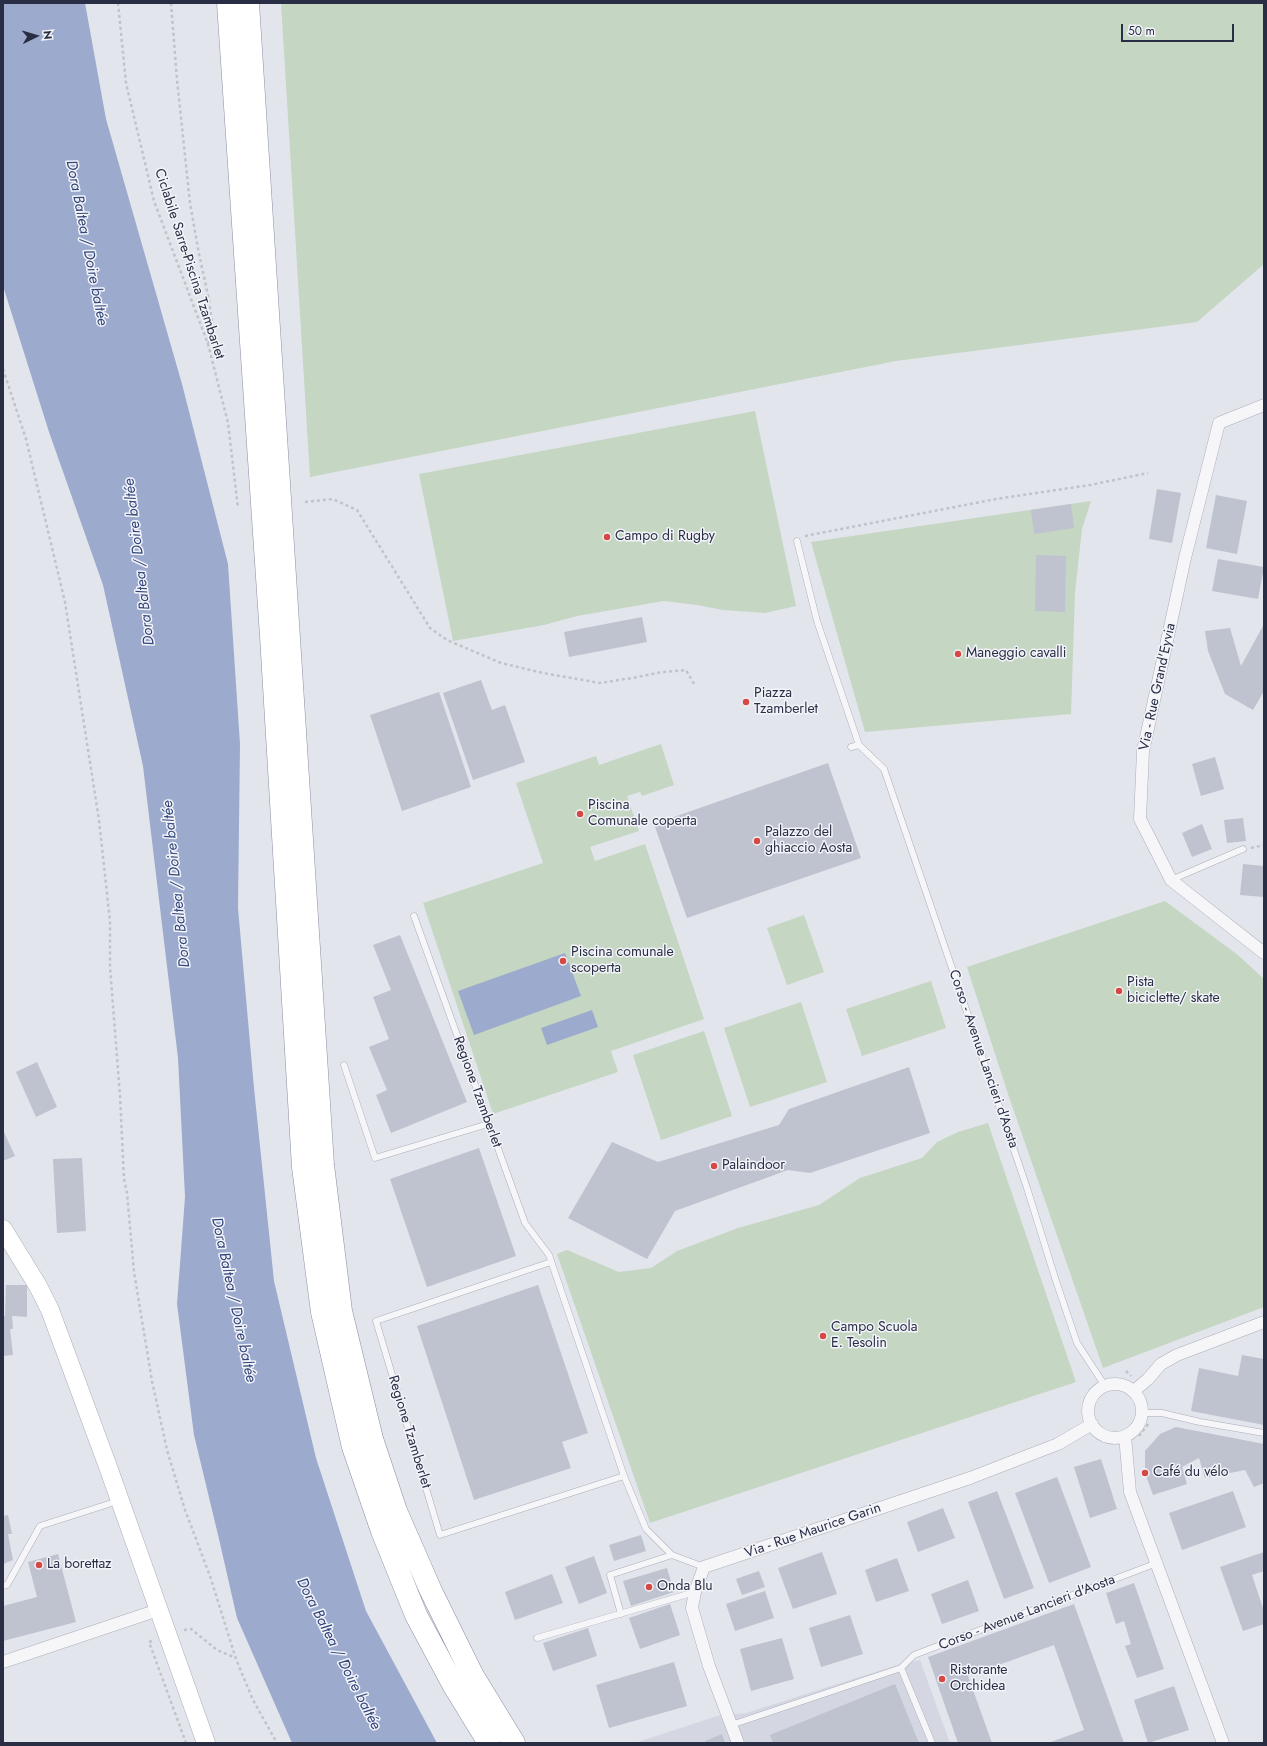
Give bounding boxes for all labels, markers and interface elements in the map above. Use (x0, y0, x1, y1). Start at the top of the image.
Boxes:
north arrow (16, 16, 56, 56)
scale bar (1123, 16, 1236, 42)
text: 50 m (1128, 22, 1155, 40)
text: N (40, 30, 56, 40)
water label: Dora Baltea / Doire baltée (61, 159, 111, 327)
street label: Ciclabile Sarre-Piscina Tzambarlet (150, 167, 228, 361)
water label: Dora Baltea / Doire baltée (121, 477, 159, 647)
place label: Campo di Rugby (615, 529, 715, 545)
marker: Campo di Rugby (602, 532, 612, 542)
street label: Via - Rue Grand'Eyvia (1136, 622, 1180, 752)
place label: Maneggio cavalli (966, 646, 1066, 662)
marker: Maneggio cavalli (953, 649, 963, 659)
place label: Piazza Tzamberlet (754, 686, 818, 718)
marker: Piazza Tzamberlet (741, 697, 751, 707)
place label: Piscina Comunale coperta (588, 798, 697, 830)
water label: Dora Baltea / Doire baltée (159, 799, 195, 969)
marker: Piscina Comunale coperta (575, 809, 585, 819)
place label: Palazzo del ghiaccio Aosta (765, 825, 852, 858)
marker: Palazzo del ghiaccio Aosta (752, 836, 762, 846)
place label: Piscina comunale scoperta (571, 945, 674, 978)
marker: Piscina comunale scoperta (558, 956, 568, 966)
street label: Corso - Avenue Lancieri d'Aosta (945, 968, 1021, 1150)
place label: Pista biciclette/ skate (1127, 975, 1220, 1008)
marker: Pista biciclette/ skate (1114, 986, 1124, 996)
street label: Regione Tzamberlet (449, 1034, 505, 1150)
place label: Palaindoor (722, 1158, 785, 1174)
marker: Palaindoor (709, 1161, 719, 1171)
water label: Dora Baltea / Doire baltée (207, 1216, 259, 1384)
place label: Campo Scuola E. Tesolin (831, 1320, 917, 1352)
marker: Campo Scuola E. Tesolin (818, 1331, 828, 1341)
street label: Regione Tzamberlet (384, 1374, 434, 1490)
place label: Café du vélo (1153, 1465, 1228, 1481)
marker: Café du vélo (1140, 1468, 1150, 1478)
street label: Via - Rue Maurice Garin (743, 1500, 883, 1562)
place label: La borettaz (47, 1557, 112, 1573)
marker: La borettaz (34, 1560, 44, 1570)
street label: Corso - Avenue Lancieri d'Aosta (936, 1572, 1118, 1654)
water label: Dora Baltea / Doire baltée (292, 1575, 384, 1733)
place label: Onda Blu (657, 1579, 713, 1595)
marker: Onda Blu (644, 1582, 654, 1592)
place label: Ristorante Orchidea (950, 1663, 1008, 1696)
marker: Ristorante Orchidea (937, 1674, 947, 1684)

